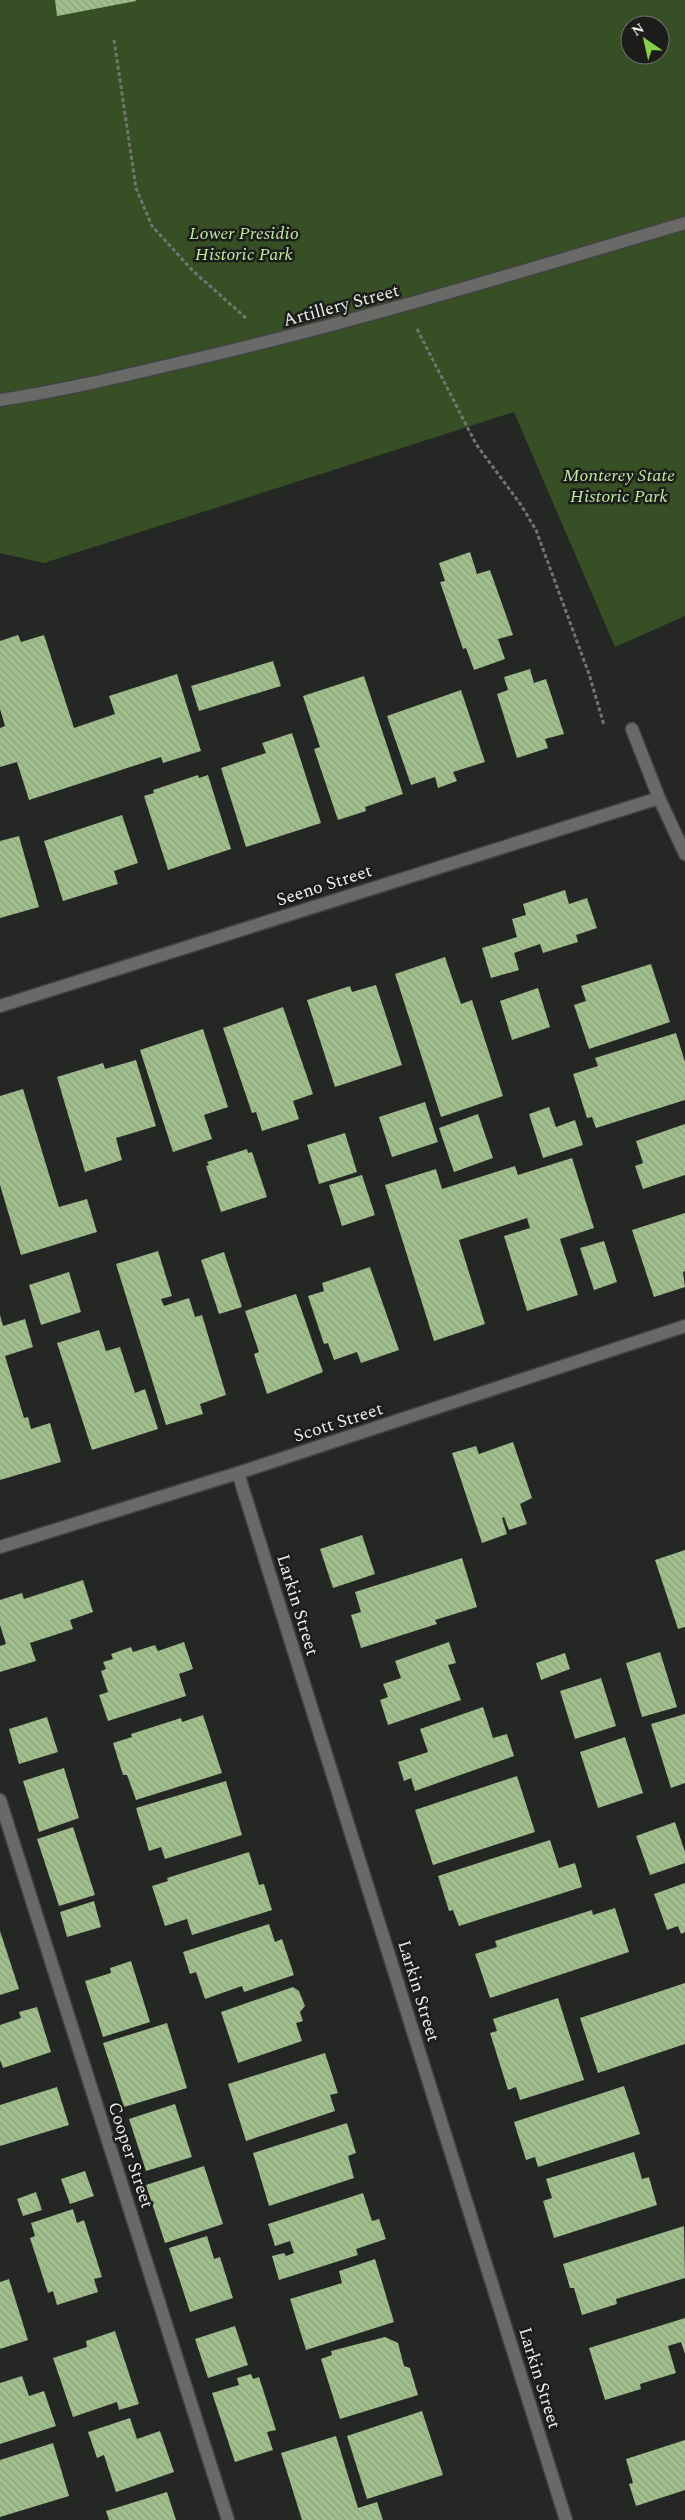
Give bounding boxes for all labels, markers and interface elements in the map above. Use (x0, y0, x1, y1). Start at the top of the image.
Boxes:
north arrow (620, 15, 670, 65)
text: N (627, 18, 649, 42)
park label: Lower Presidio Historic Park (189, 220, 299, 268)
street label: Artillery Street (280, 277, 402, 334)
park label: Monterey State Historic Park (563, 462, 675, 510)
street label: Seeno Street (273, 857, 376, 914)
street label: Scott Street (290, 1395, 386, 1450)
street label: Larkin Street (269, 1551, 326, 1659)
street label: Larkin Street (390, 1937, 447, 2045)
street label: Cooper Street (101, 2098, 160, 2212)
street label: Larkin Street (511, 2324, 568, 2432)

